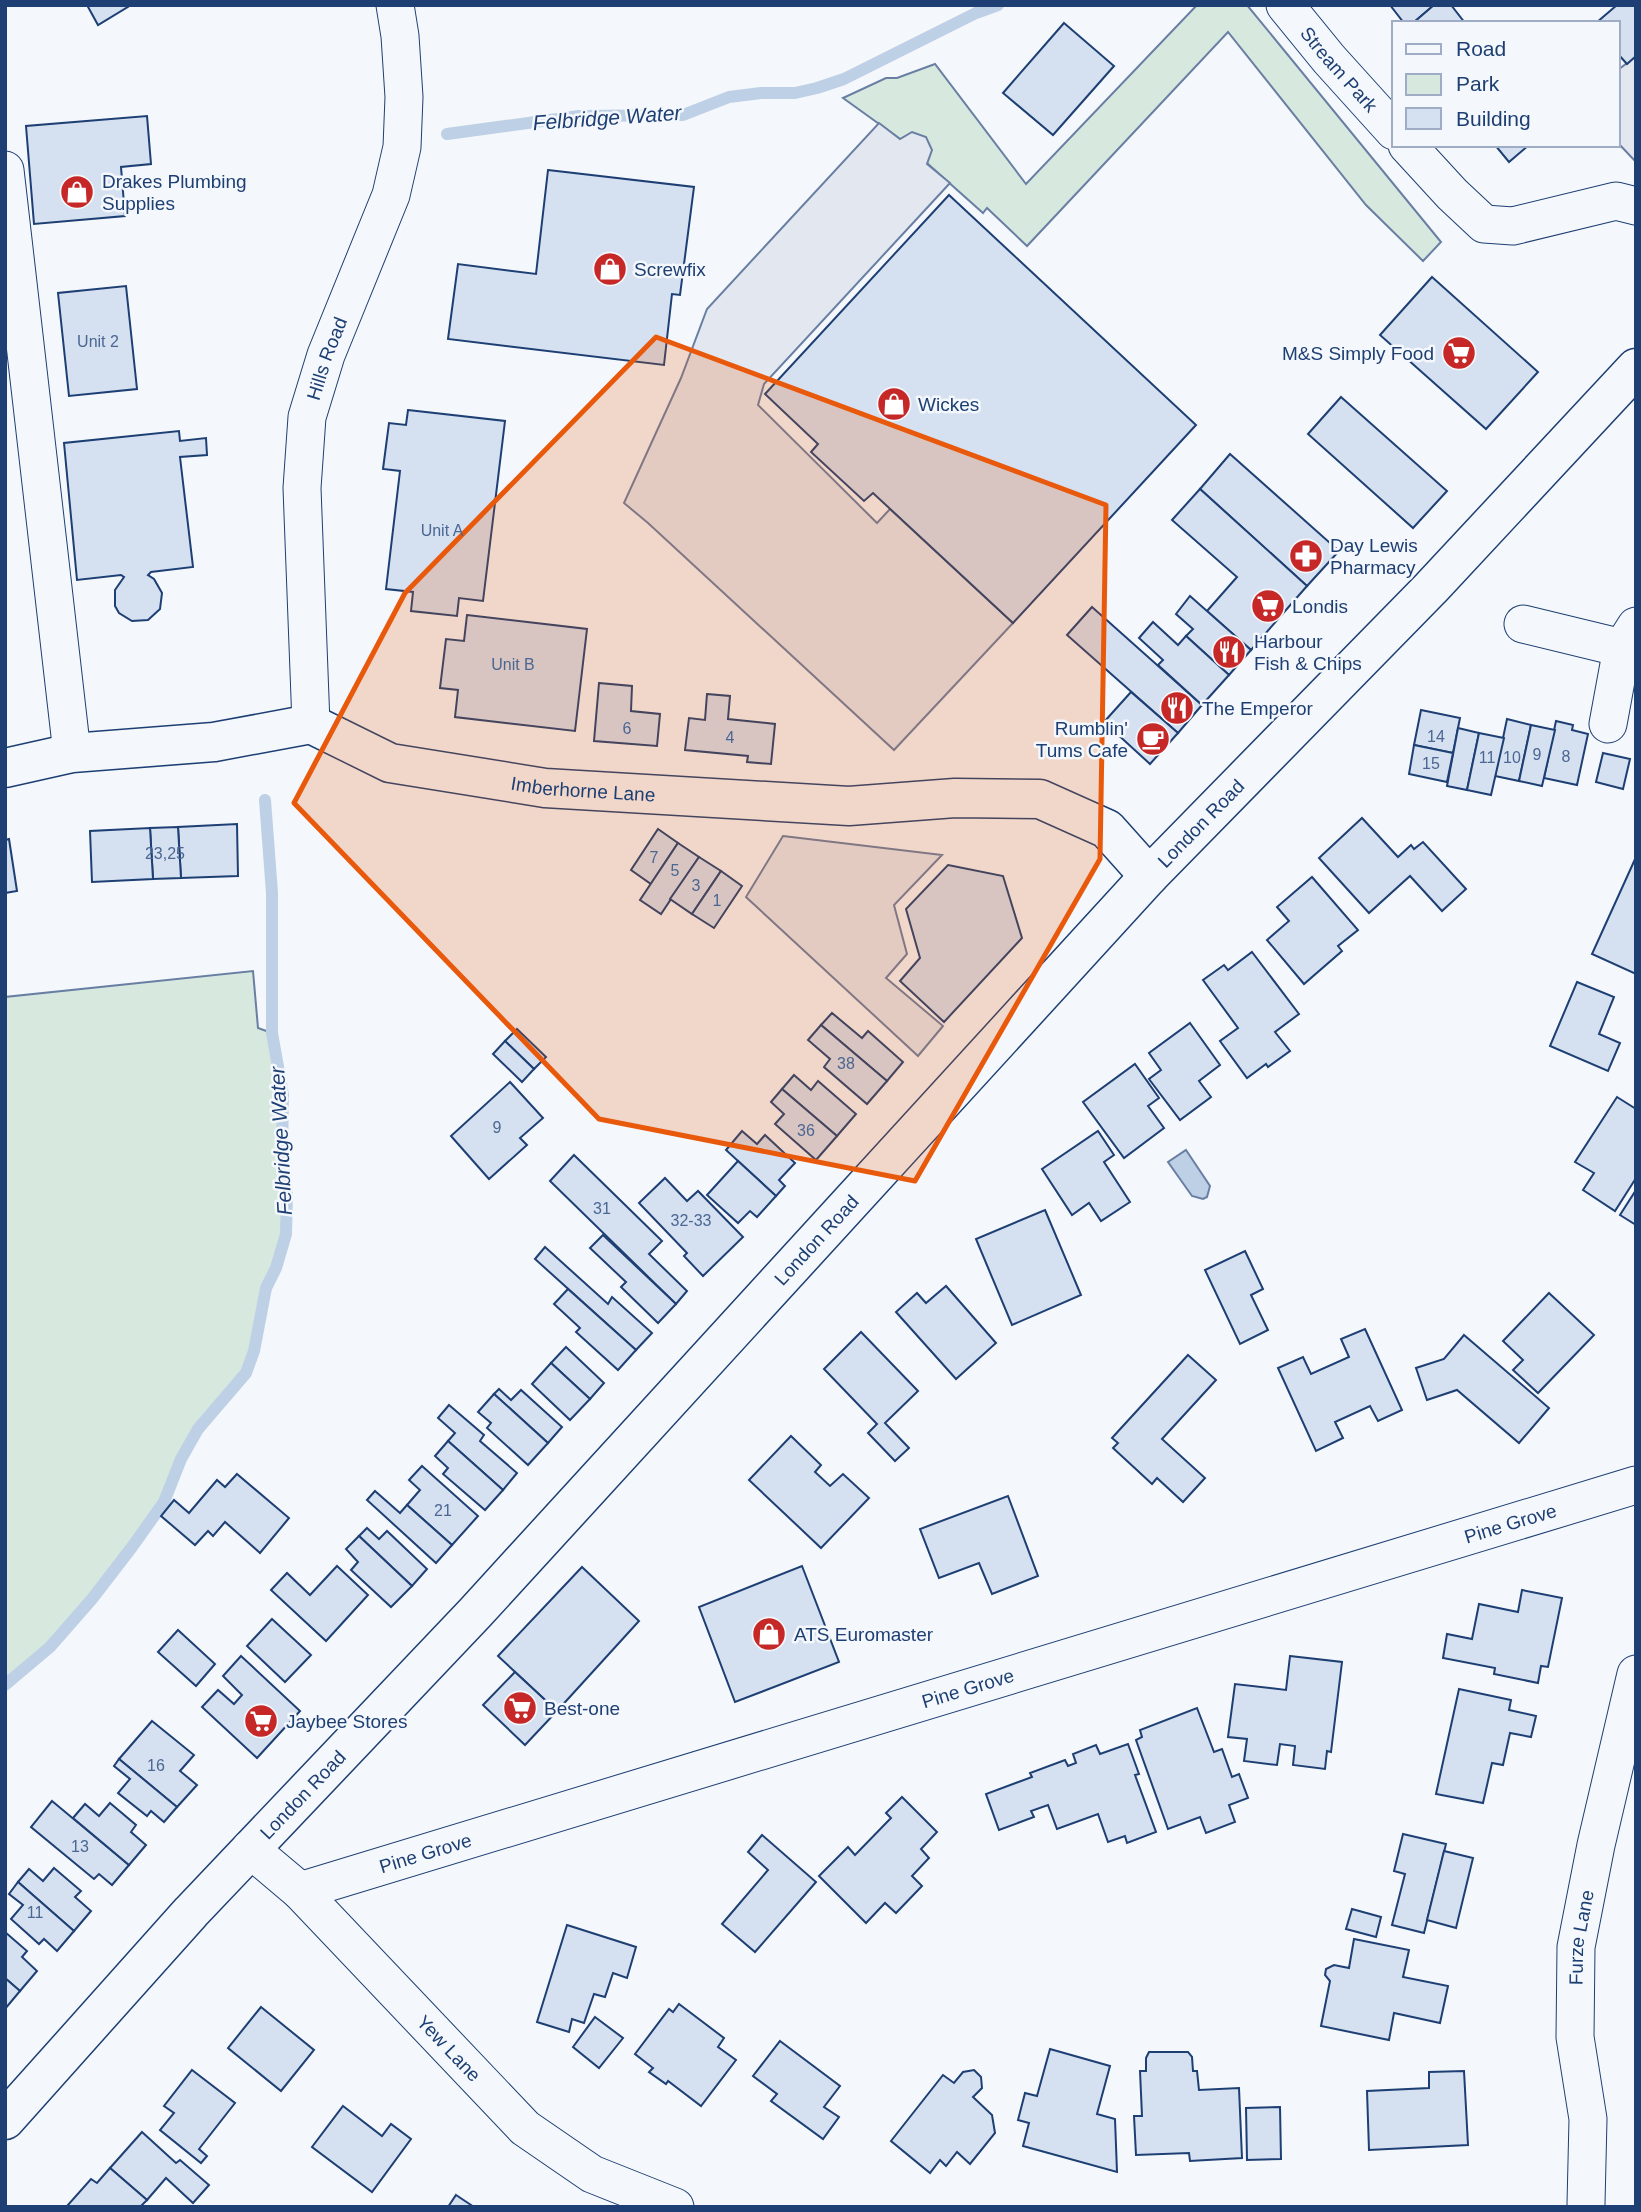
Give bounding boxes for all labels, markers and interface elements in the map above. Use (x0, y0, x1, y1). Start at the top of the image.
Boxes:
legend (1392, 21, 1620, 147)
street label: Stream Park (1296, 23, 1382, 117)
text: Road (1456, 37, 1506, 60)
text: Park (1456, 72, 1500, 95)
water label: Felbridge Water (532, 101, 683, 134)
text: Building (1456, 107, 1531, 130)
place label: Drakes Plumbing Supplies (102, 171, 247, 214)
shop icon: Drakes Plumbing Supplies (58, 173, 96, 211)
shop icon: Screwfix (591, 250, 629, 288)
place label: Screwfix (634, 259, 706, 280)
street label: Hills Road (303, 314, 351, 403)
house number: Unit 2 (77, 333, 119, 350)
supermarket icon: M&S Simply Food (1440, 334, 1478, 372)
place label: M&S Simply Food (1282, 343, 1434, 364)
shop icon: Wickes (875, 385, 913, 423)
place label: Wickes (918, 394, 979, 415)
house number: Unit A (421, 522, 464, 539)
place label: Day Lewis Pharmacy (1330, 535, 1418, 578)
pharmacy icon: Day Lewis Pharmacy (1287, 537, 1325, 575)
supermarket icon: Londis (1249, 587, 1287, 625)
place label: Londis (1292, 596, 1348, 617)
place label: Harbour Fish & Chips (1254, 631, 1362, 674)
restaurant icon: Harbour Fish & Chips (1210, 633, 1248, 671)
house number: Unit B (491, 656, 535, 673)
restaurant icon: The Emperor (1158, 689, 1196, 727)
place label: The Emperor (1202, 698, 1314, 719)
place label: Rumblin' Tums Cafe (1036, 718, 1128, 761)
house number: 6 (623, 720, 632, 737)
cafe icon: Rumblin' Tums Cafe (1134, 720, 1172, 758)
house number: 14 (1427, 728, 1445, 745)
house number: 4 (726, 729, 735, 746)
house number: 9 (1533, 746, 1542, 763)
house number: 8 (1562, 748, 1571, 765)
house number: 11 (1479, 749, 1495, 766)
house number: 10 (1503, 749, 1521, 766)
house number: 15 (1422, 755, 1440, 772)
street label: Imberhorne Lane (509, 773, 656, 806)
street label: London Road (1154, 775, 1248, 872)
house number: 23,25 (145, 845, 185, 862)
house number: 7 (650, 849, 659, 866)
house number: 5 (671, 862, 680, 879)
house number: 3 (692, 877, 701, 894)
house number: 1 (713, 892, 722, 909)
house number: 38 (837, 1055, 855, 1072)
water label: Felbridge Water (265, 1065, 296, 1216)
house number: 9 (493, 1119, 502, 1136)
house number: 36 (797, 1122, 815, 1139)
street label: London Road (770, 1191, 863, 1289)
house number: 31 (593, 1200, 611, 1217)
house number: 32-33 (671, 1212, 712, 1229)
street label: Pine Grove (1462, 1500, 1559, 1548)
house number: 21 (434, 1502, 452, 1519)
shop icon: ATS Euromaster (750, 1615, 788, 1653)
place label: ATS Euromaster (794, 1624, 934, 1645)
street label: Pine Grove (919, 1665, 1017, 1712)
supermarket icon: Best-one (501, 1689, 539, 1727)
place label: Best-one (544, 1698, 620, 1719)
supermarket icon: Jaybee Stores (242, 1702, 280, 1740)
place label: Jaybee Stores (286, 1711, 407, 1732)
street label: London Road (256, 1746, 350, 1844)
house number: 16 (147, 1757, 165, 1774)
street label: Pine Grove (377, 1830, 474, 1877)
house number: 13 (71, 1838, 89, 1855)
street label: Furze Lane (1566, 1888, 1598, 1985)
house number: 11 (27, 1904, 43, 1921)
street label: Yew Lane (413, 2011, 485, 2086)

